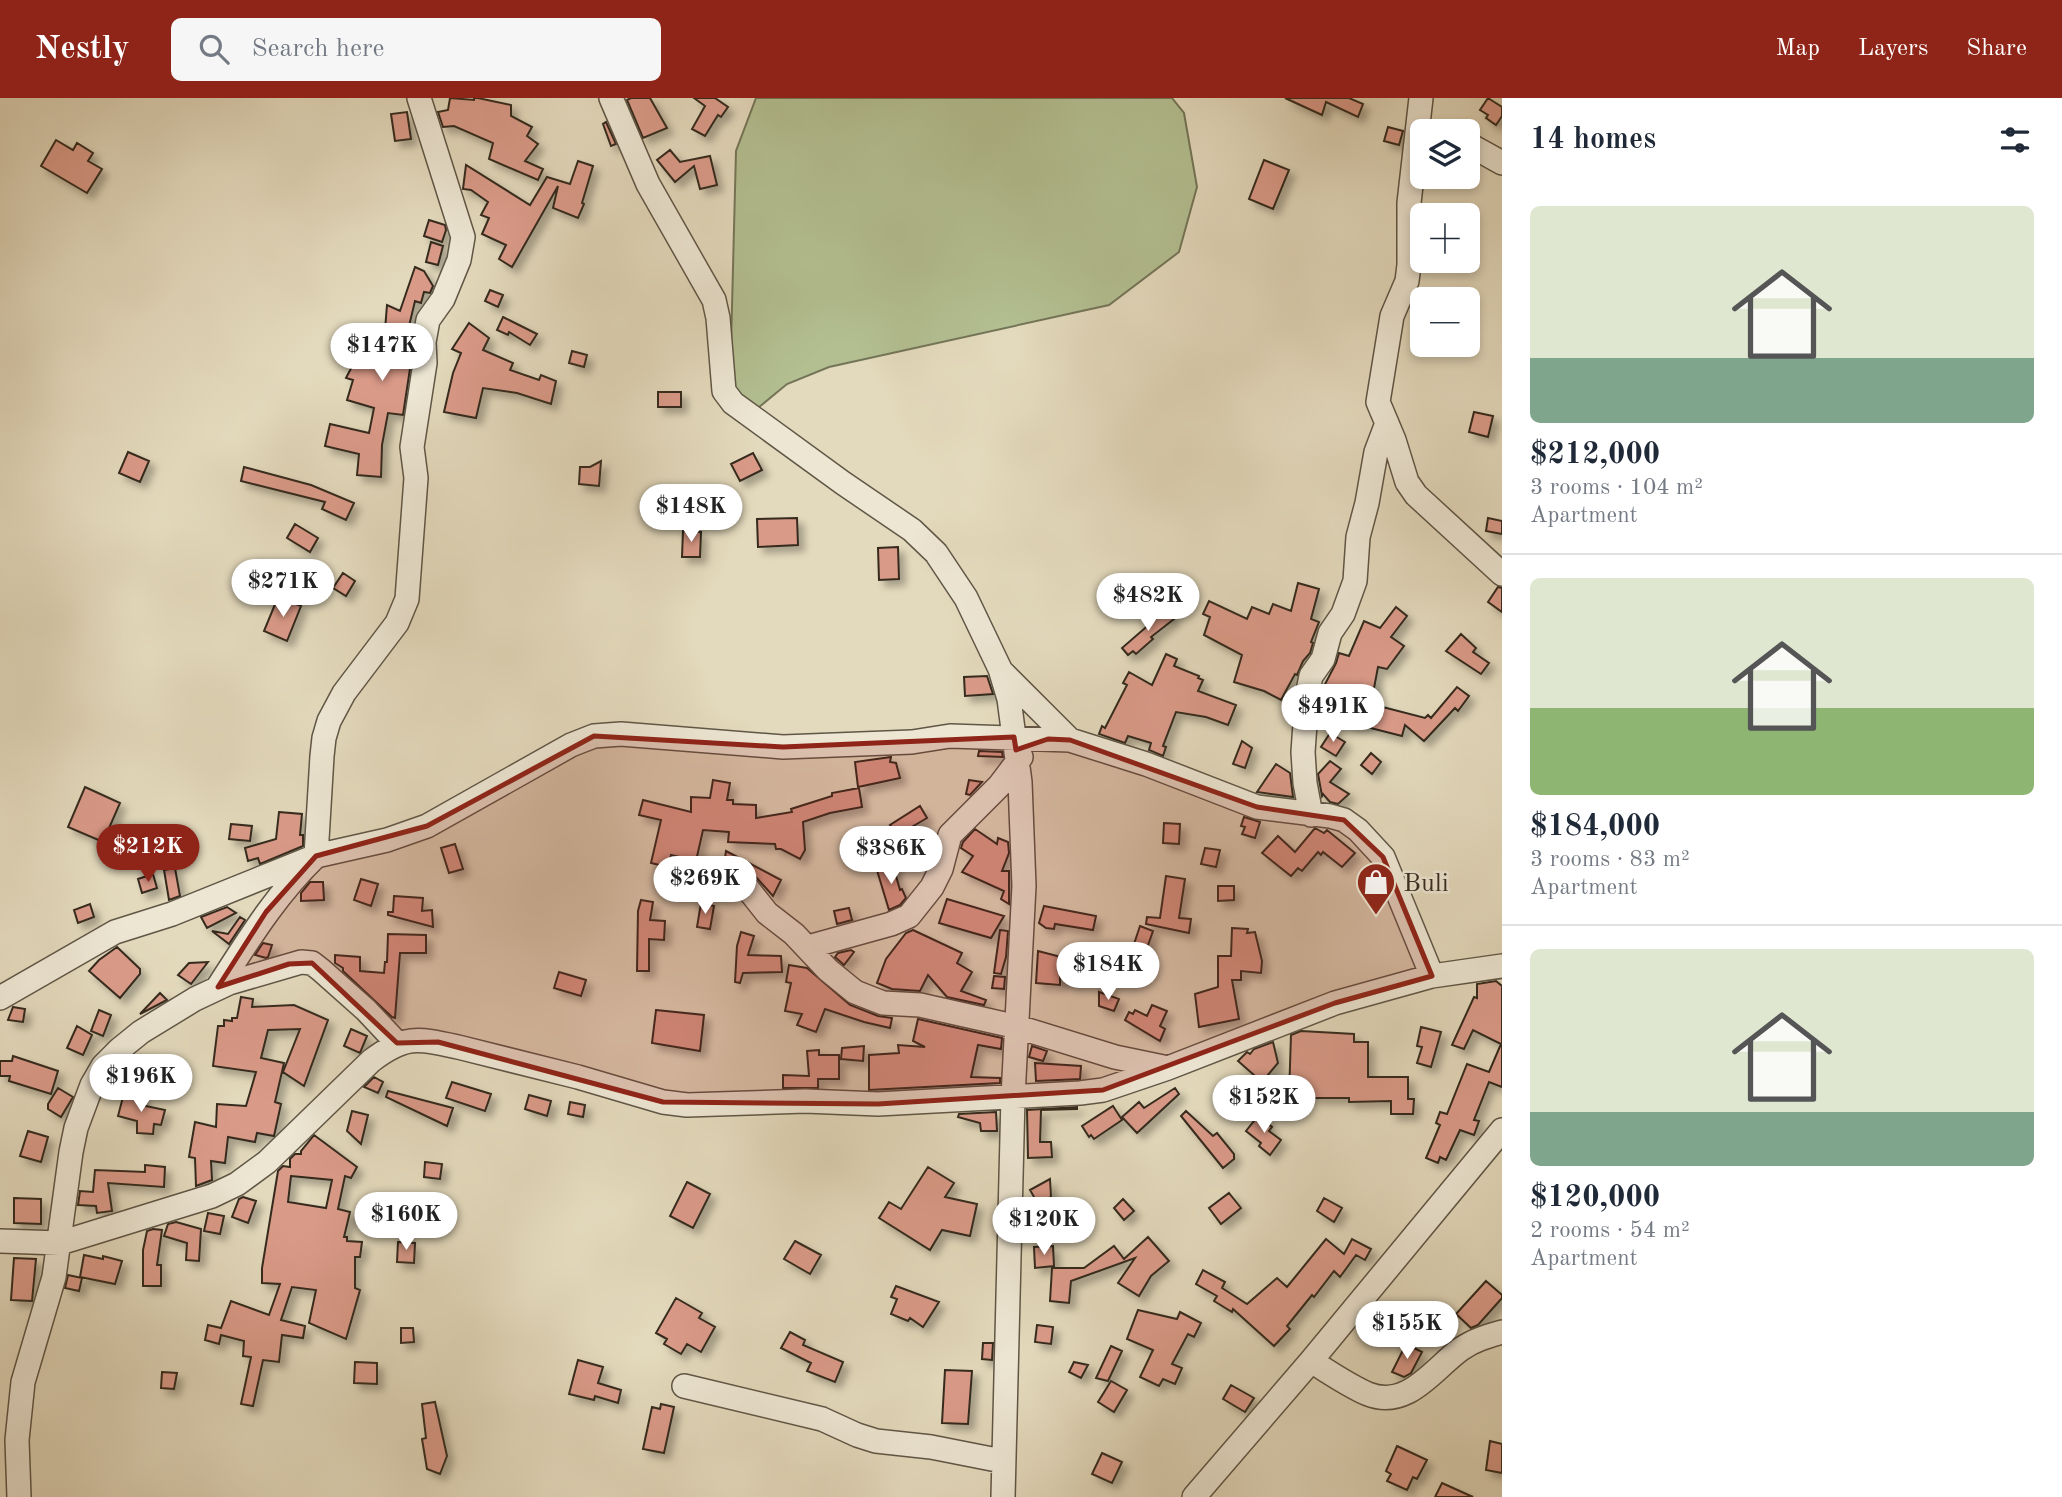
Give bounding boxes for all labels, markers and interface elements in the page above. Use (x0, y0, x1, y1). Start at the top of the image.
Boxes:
search box (171, 18, 661, 81)
icon: search (195, 30, 233, 68)
text: Nestly (35, 33, 129, 66)
text: Search here (251, 36, 385, 62)
text: Map (1776, 37, 1820, 61)
text: Layers (1858, 37, 1928, 61)
text: Share (1966, 37, 2027, 61)
map controls (1410, 119, 1480, 357)
button: layers (1410, 119, 1480, 189)
icon: filters (1996, 121, 2034, 159)
text: 14 homes (1530, 125, 1656, 155)
button: + (1410, 203, 1480, 273)
icon: home (1719, 251, 1845, 377)
button: − (1410, 287, 1480, 357)
pin: $147K (333, 324, 431, 383)
text: $147K (346, 334, 418, 357)
text: $212,000 (1530, 440, 1660, 470)
text: 3 rooms · 104 m² (1530, 476, 1703, 499)
pin: $148K (642, 484, 740, 544)
text: $148K (655, 495, 727, 518)
text: Apartment (1530, 504, 1638, 527)
pin: $271K (234, 560, 332, 619)
text: $271K (247, 570, 319, 593)
pin: $482K (1099, 574, 1197, 633)
text: $482K (1112, 584, 1184, 607)
icon: home (1719, 623, 1845, 749)
pin: $491K (1284, 684, 1382, 744)
text: $491K (1297, 695, 1369, 718)
text: $184,000 (1530, 812, 1660, 842)
pin: $212K (99, 824, 197, 884)
pin: $386K (842, 826, 940, 886)
text: $212K (112, 835, 184, 858)
text: $386K (855, 837, 927, 860)
text: 3 rooms · 83 m² (1530, 848, 1690, 871)
pin: $269K (656, 856, 754, 916)
shop icon: Buli (1355, 861, 1397, 916)
text: $269K (669, 867, 741, 890)
place label: Buli (1403, 871, 1449, 897)
text: Apartment (1530, 876, 1638, 899)
pin: $184K (1059, 942, 1157, 1002)
text: $184K (1072, 953, 1144, 976)
icon: home (1719, 994, 1845, 1120)
pin: $196K (92, 1054, 190, 1114)
text: $196K (105, 1065, 177, 1088)
pin: $152K (1215, 1076, 1313, 1135)
text: $152K (1228, 1086, 1300, 1109)
text: $120,000 (1530, 1183, 1660, 1213)
pin: $160K (357, 1192, 455, 1252)
pin: $120K (995, 1198, 1093, 1257)
text: $160K (370, 1203, 442, 1226)
text: $120K (1008, 1208, 1080, 1231)
text: 2 rooms · 54 m² (1530, 1219, 1690, 1242)
text: Apartment (1530, 1247, 1638, 1270)
pin: $155K (1358, 1302, 1456, 1361)
text: $155K (1371, 1312, 1443, 1335)

